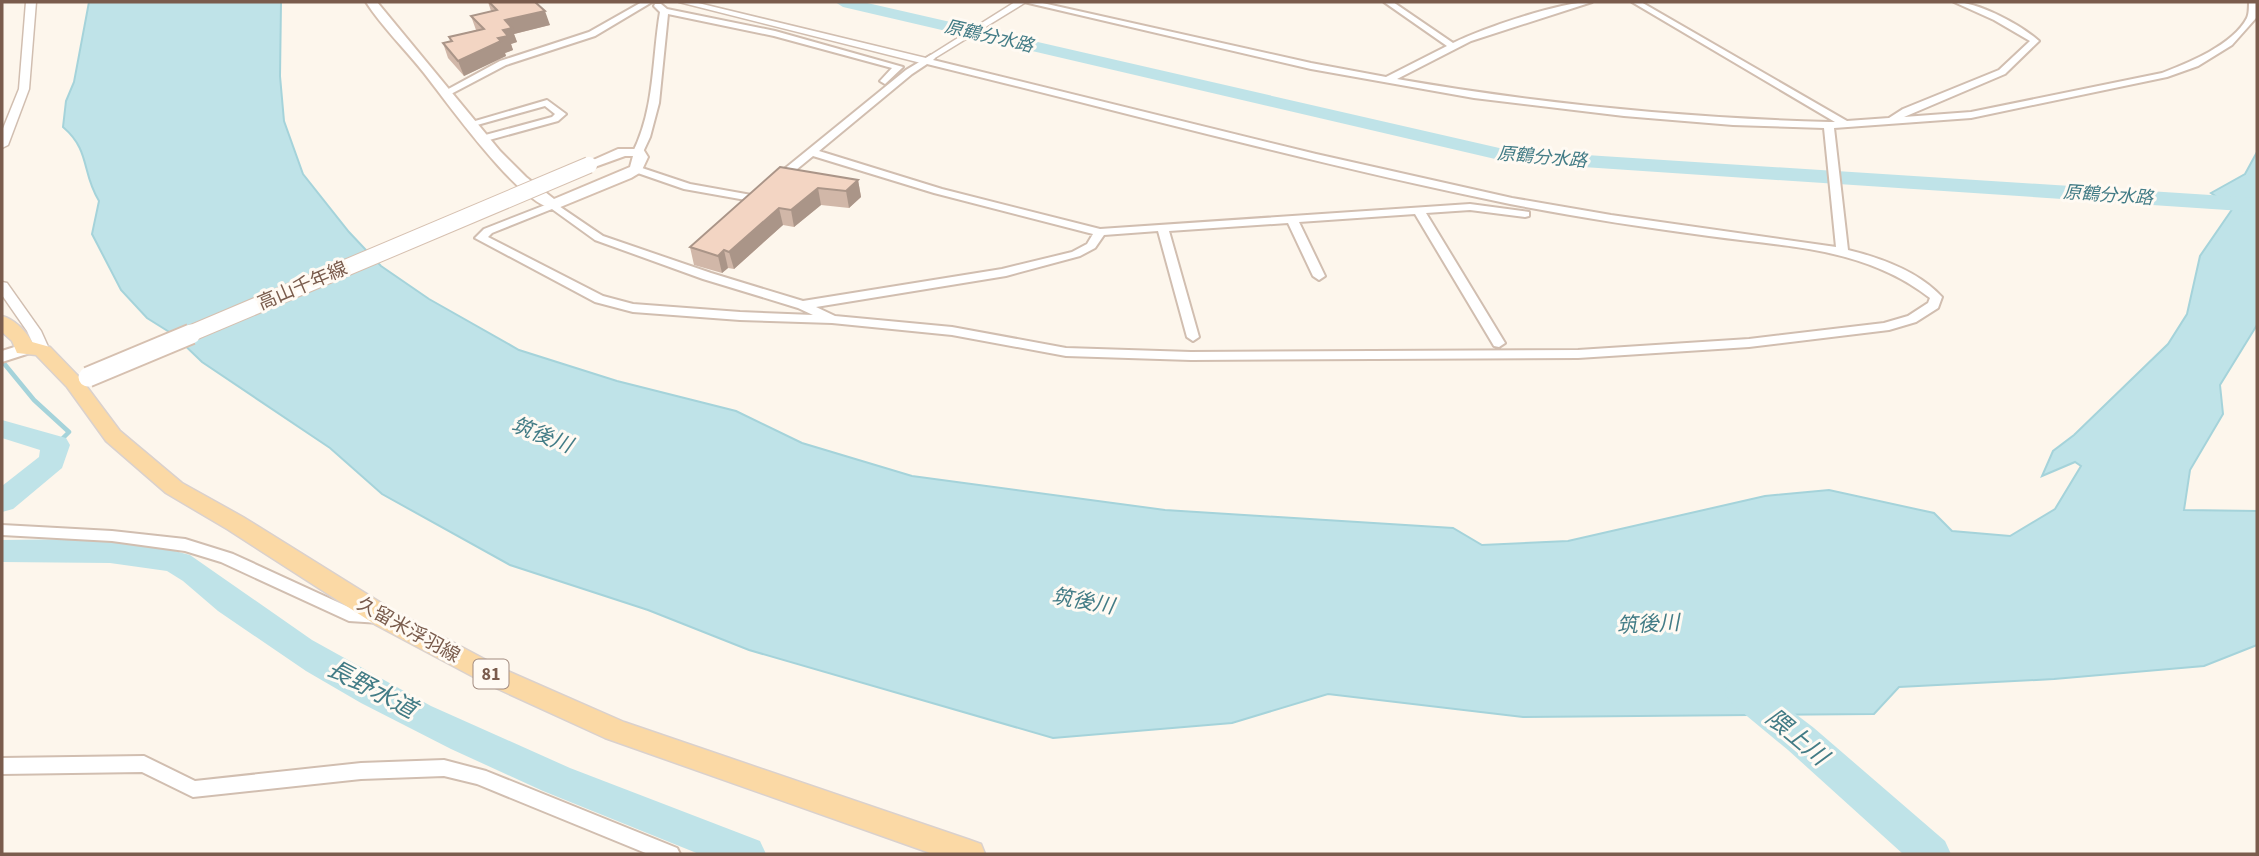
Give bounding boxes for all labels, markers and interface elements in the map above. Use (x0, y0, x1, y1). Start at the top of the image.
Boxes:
water label: 原鶴分水路 (942, 14, 1037, 59)
water label: 原鶴分水路 (1496, 141, 1590, 174)
water label: 原鶴分水路 (2062, 180, 2156, 211)
street label: 高山千年線 (254, 255, 352, 317)
water label: 筑後川 (507, 410, 579, 461)
water label: 筑後川 (1049, 581, 1119, 622)
street label: 久留米浮羽線 (352, 591, 465, 670)
water label: 筑後川 (1616, 607, 1682, 641)
water label: 長野水道 (321, 651, 426, 729)
road number: 81 (474, 660, 508, 688)
water label: 隈上川 (1758, 701, 1838, 776)

